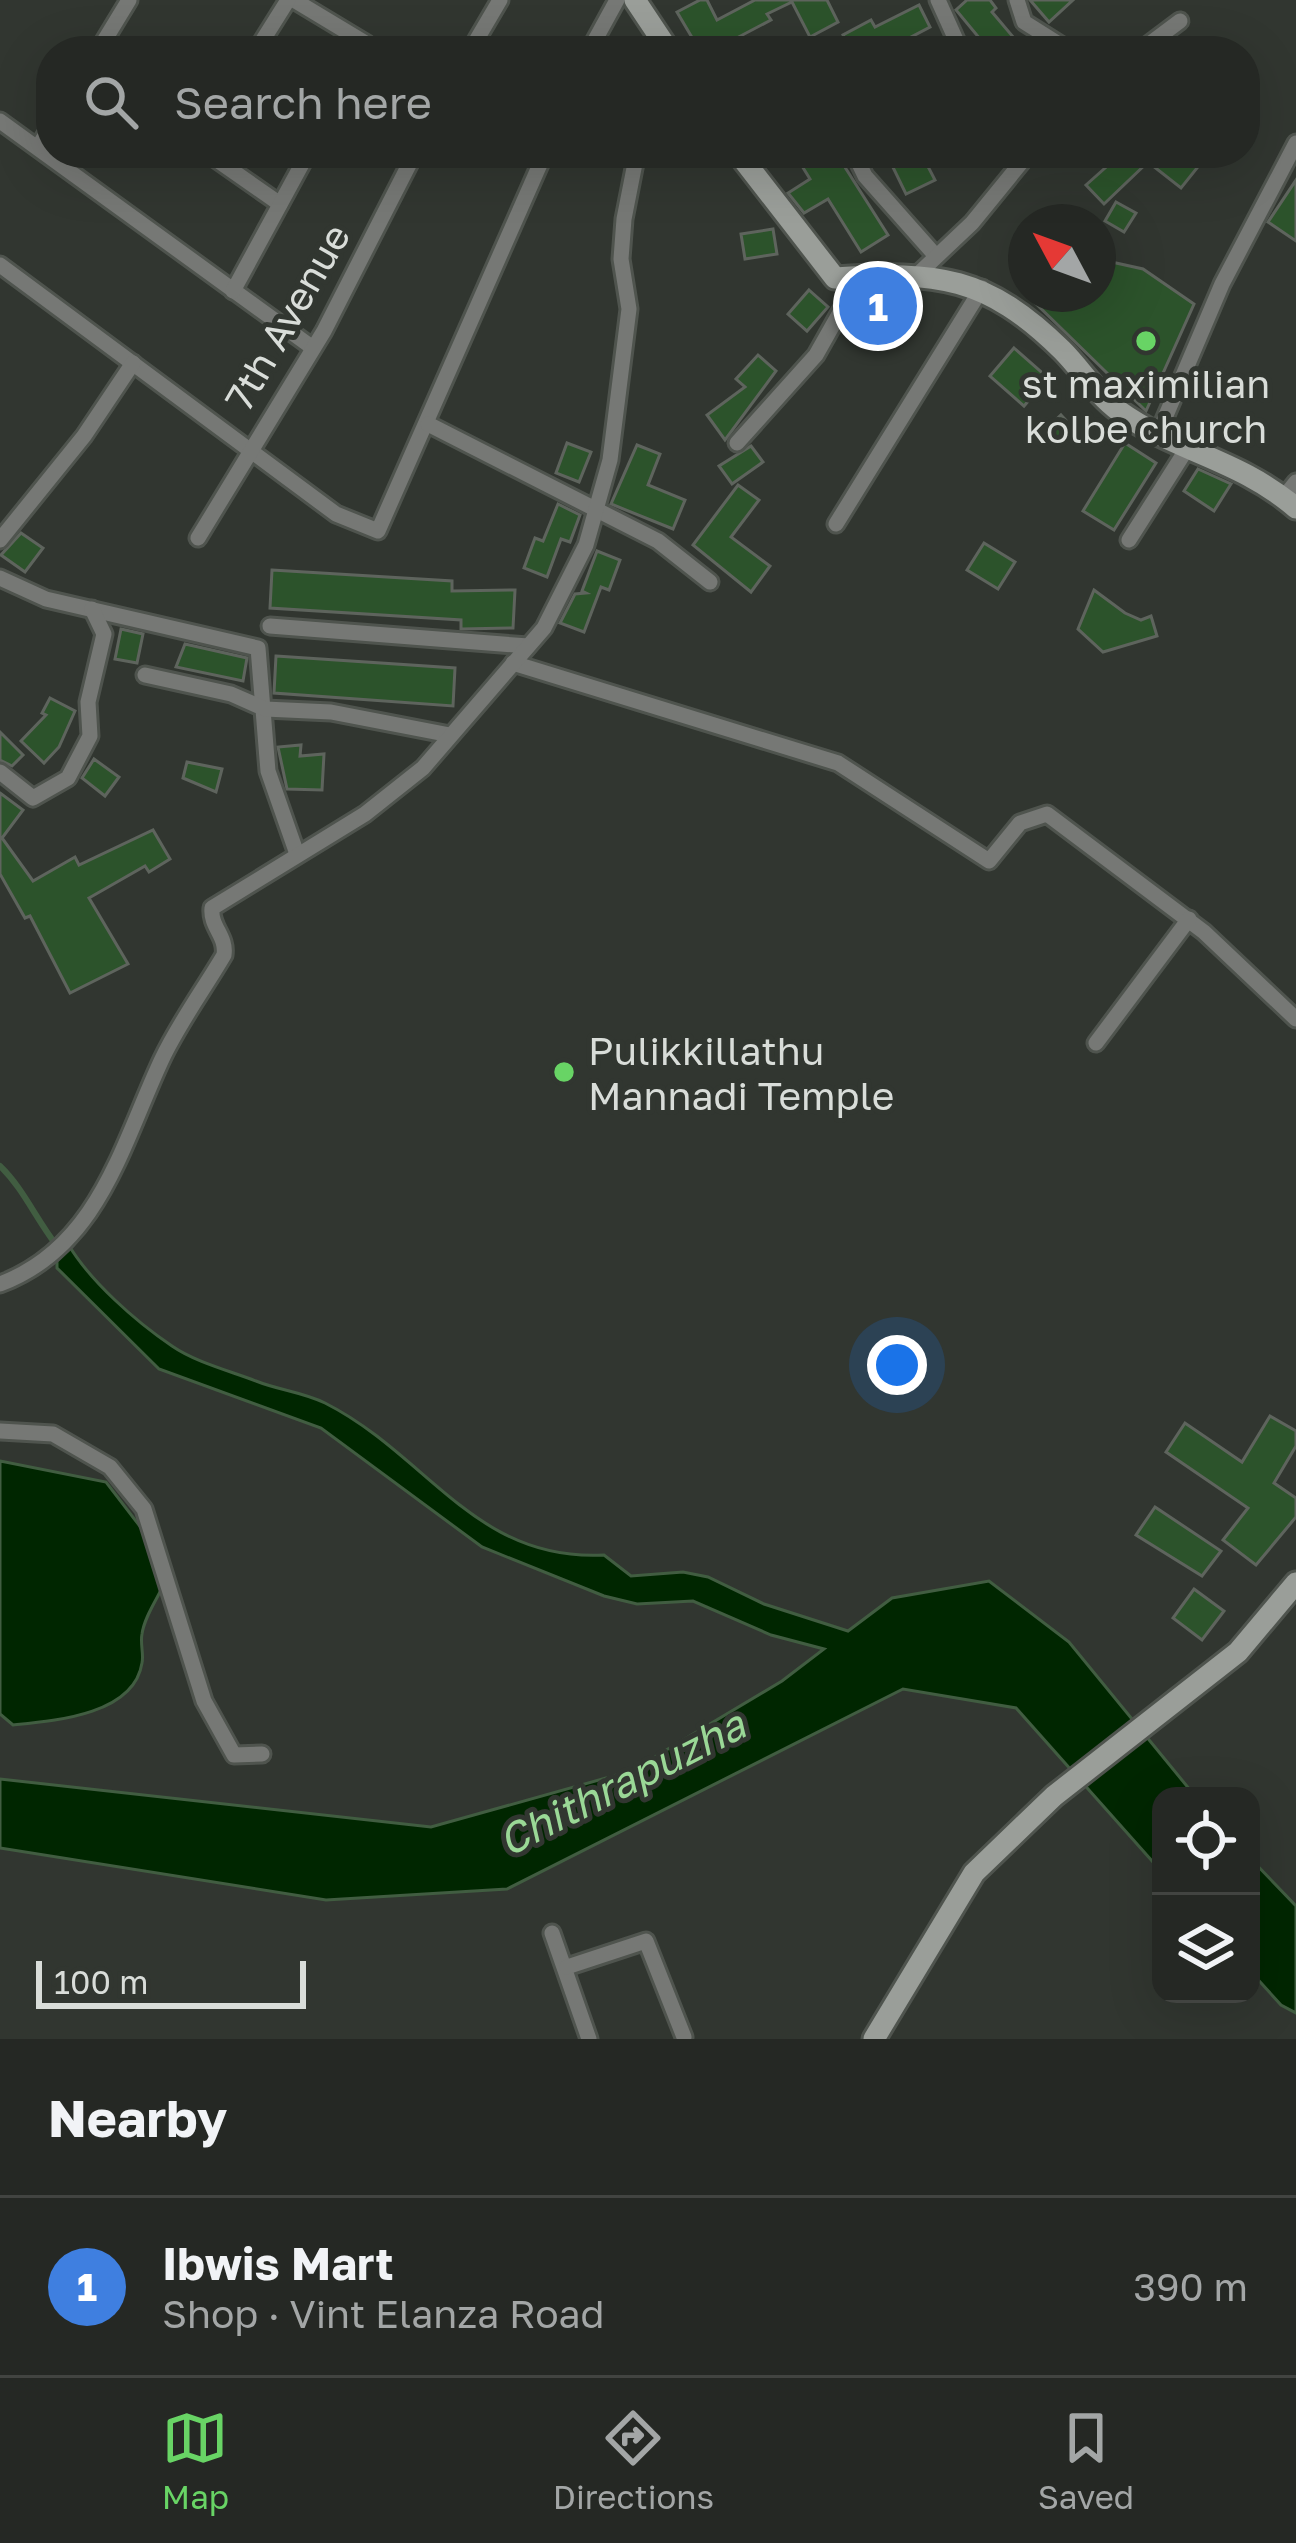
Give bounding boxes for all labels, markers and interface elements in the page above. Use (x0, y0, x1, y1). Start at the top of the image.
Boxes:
search box (36, 36, 1260, 168)
icon: search (78, 69, 144, 135)
text: Search here (174, 75, 432, 129)
north arrow (1008, 204, 1116, 312)
street label: 7th Avenue (215, 215, 359, 419)
pin: 1 (839, 261, 917, 351)
marker: st maximilian kolbe church (1133, 328, 1159, 354)
place label: st maximilian kolbe church (1022, 360, 1270, 452)
place label: Pulikkillathu Mannadi Temple (588, 1027, 894, 1119)
marker: Pulikkillathu Mannadi Temple (551, 1059, 577, 1085)
your location (867, 1335, 927, 1395)
water label: Chithrapuzha (489, 1698, 754, 1866)
map controls (1152, 1787, 1260, 2003)
button: locate (1152, 1787, 1260, 1895)
button: layers (1152, 1895, 1260, 2003)
scale bar (36, 1955, 306, 2008)
text: 100 m (54, 1962, 148, 2001)
text: Nearby (48, 2087, 227, 2148)
text: Ibwis Mart (162, 2236, 393, 2290)
text: 1 (77, 2263, 97, 2310)
text: 390 m (1133, 2263, 1248, 2310)
text: Shop · Vint Elanza Road (162, 2290, 605, 2337)
tab: Map (162, 2405, 229, 2516)
tab: Directions (553, 2405, 714, 2516)
tab: Saved (1038, 2405, 1134, 2516)

